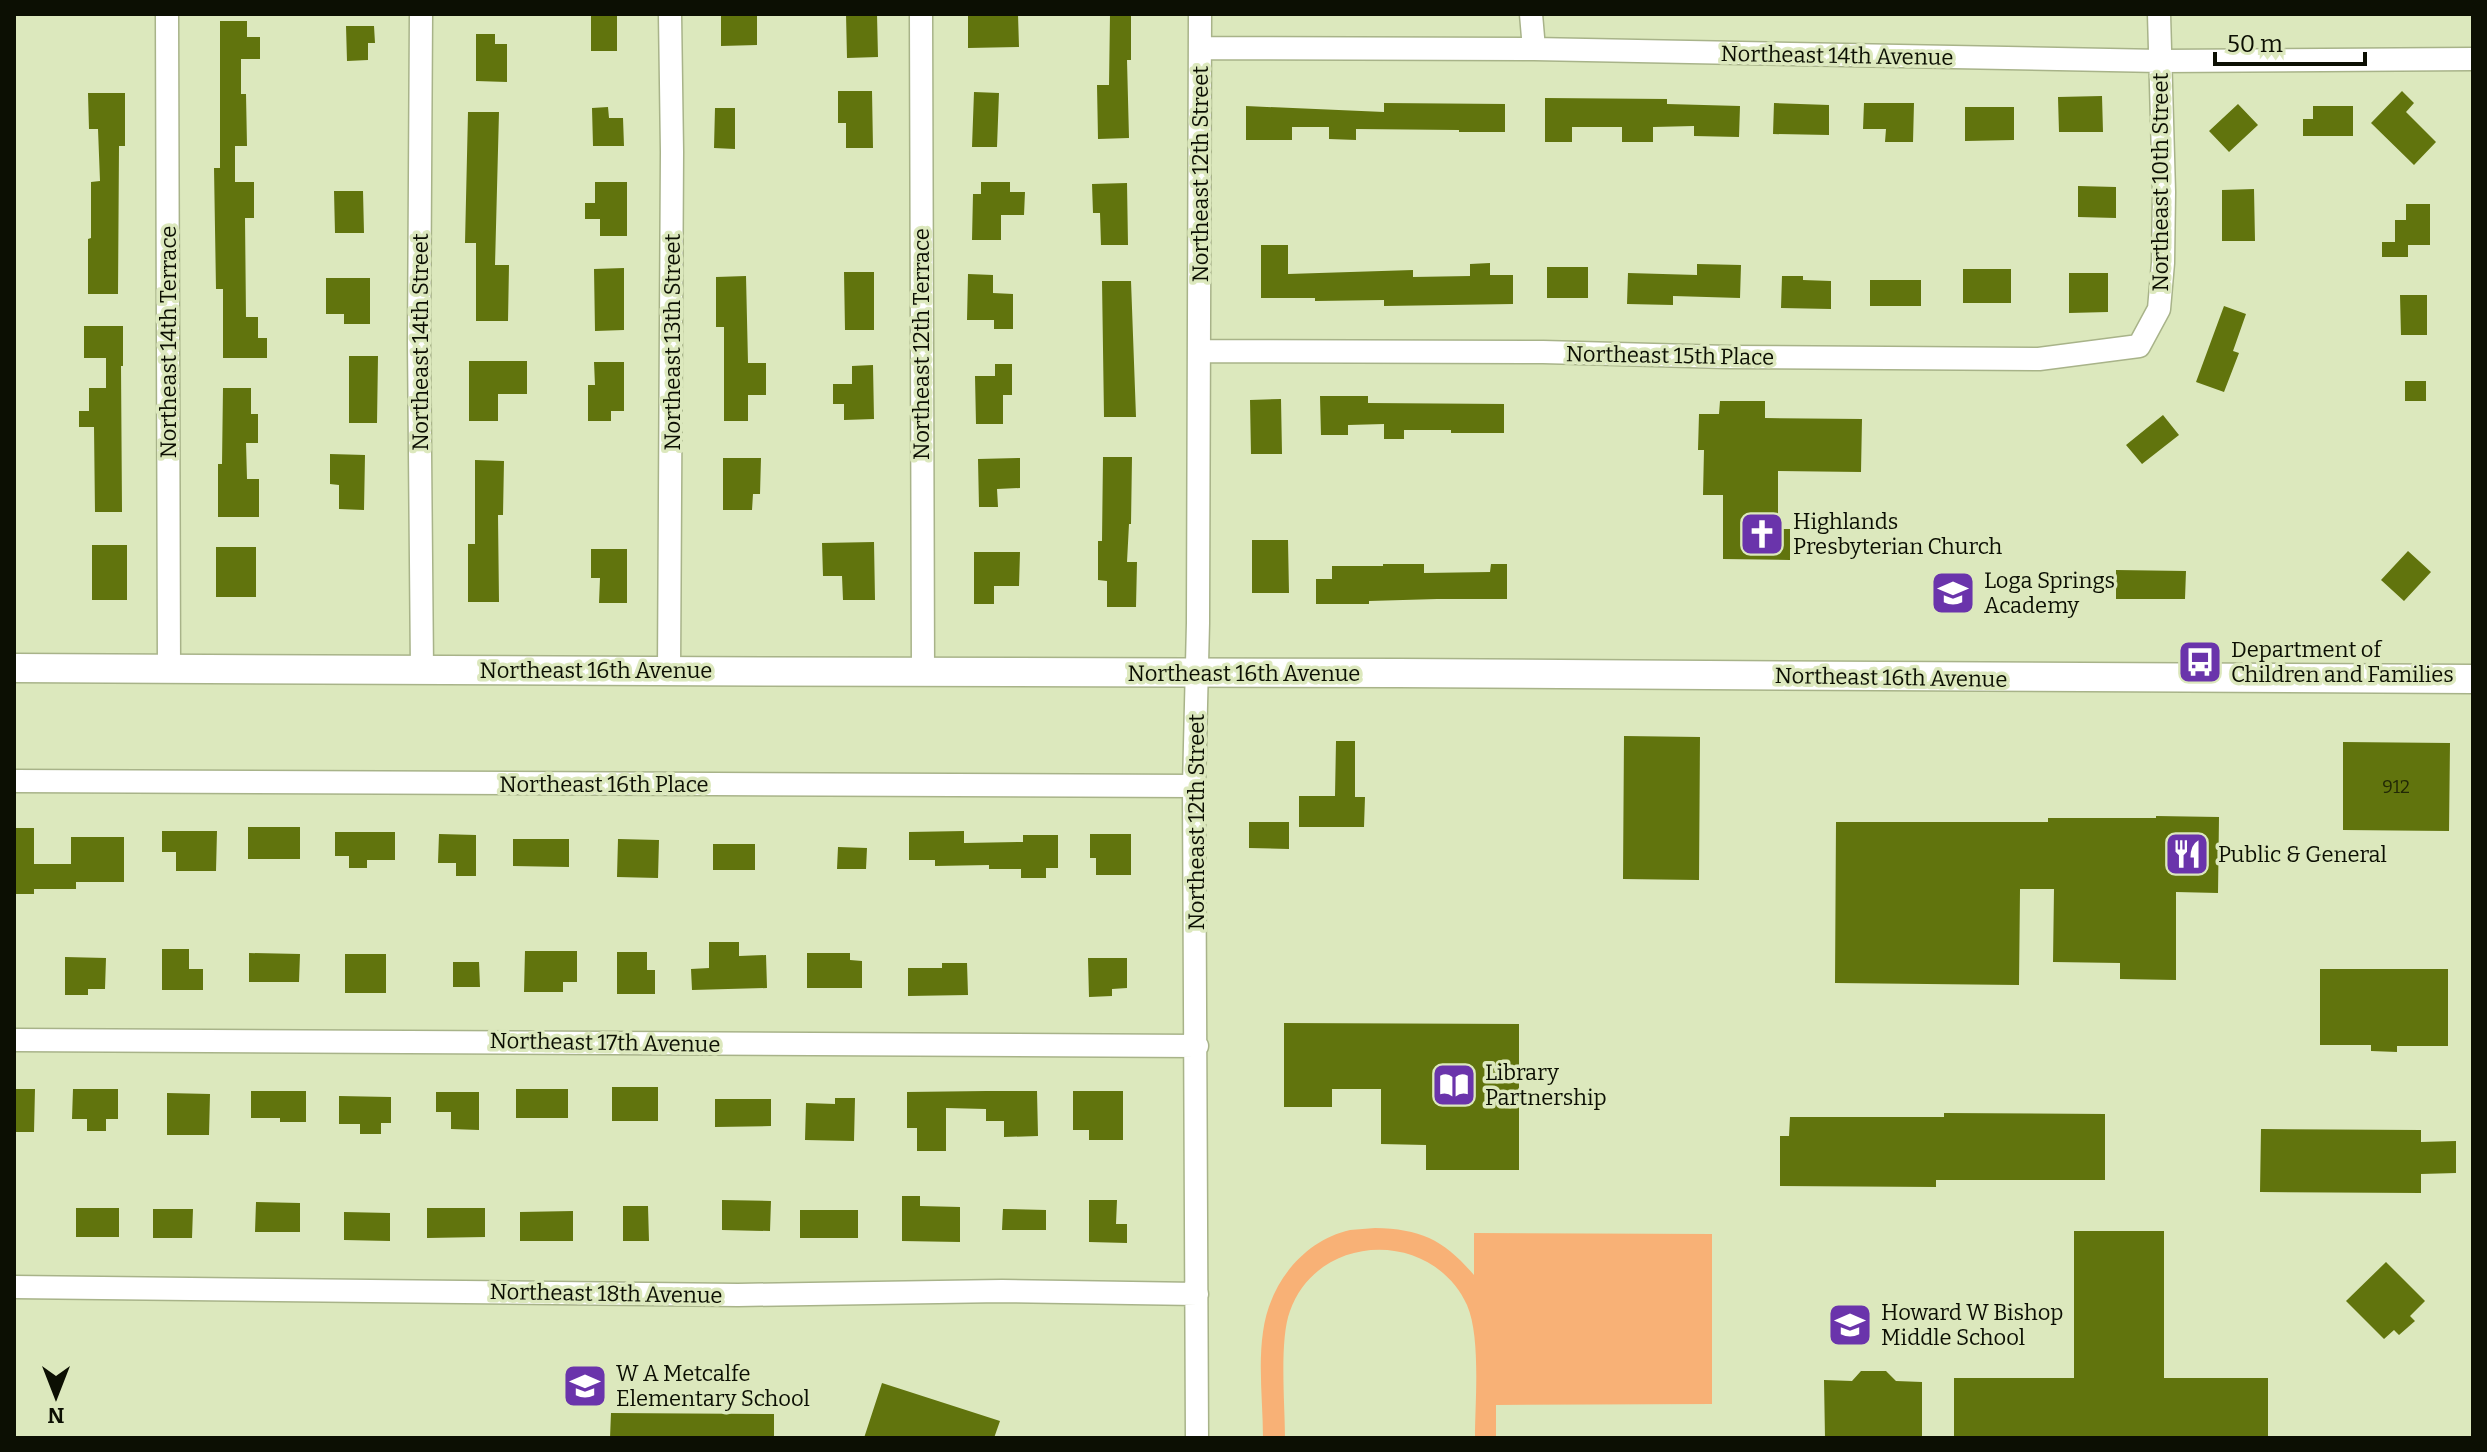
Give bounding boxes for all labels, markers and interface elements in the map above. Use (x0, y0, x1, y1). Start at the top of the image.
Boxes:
scale bar (2215, 16, 2365, 66)
text: 50 m (2227, 30, 2283, 58)
street label: Northeast 14th Avenue (1720, 40, 1954, 71)
street label: Northeast 12th Street (1187, 66, 1214, 282)
street label: Northeast 10th Street (2147, 73, 2174, 291)
street label: Northeast 14th Terrace (155, 226, 182, 458)
street label: Northeast 12th Terrace (908, 228, 935, 460)
street label: Northeast 14th Street (407, 233, 434, 451)
street label: Northeast 13th Street (659, 233, 686, 451)
street label: Northeast 15th Place (1566, 340, 1774, 371)
place label: Highlands Presbyterian Church (1793, 508, 2003, 560)
church icon: Highlands Presbyterian Church (1738, 510, 1786, 558)
place label: Loga Springs Academy (1984, 567, 2115, 619)
school or university icon: Loga Springs Academy (1929, 569, 1977, 617)
place label: Department of Children and Families (2231, 636, 2454, 688)
bus stop icon: Department of Children and Families (2176, 638, 2224, 686)
street label: Northeast 16th Avenue (480, 657, 712, 684)
street label: Northeast 16th Avenue (1128, 660, 1360, 687)
street label: Northeast 16th Avenue (1774, 662, 2008, 693)
street label: Northeast 12th Street (1183, 714, 1210, 930)
street label: Northeast 16th Place (499, 771, 709, 798)
house number: 912 (2382, 776, 2410, 798)
restaurant icon: Public & General (2163, 830, 2211, 878)
place label: Public & General (2218, 841, 2387, 868)
street label: Northeast 17th Avenue (489, 1027, 721, 1058)
place label: Library Partnership (1485, 1059, 1607, 1111)
library icon: Library Partnership (1430, 1061, 1478, 1109)
street label: Northeast 18th Avenue (489, 1278, 723, 1309)
place label: Howard W Bishop Middle School (1881, 1299, 2063, 1351)
school or university icon: Howard W Bishop Middle School (1826, 1301, 1874, 1349)
north arrow (16, 1356, 96, 1436)
place label: W A Metcalfe Elementary School (616, 1360, 810, 1412)
school or university icon: W A Metcalfe Elementary School (561, 1362, 609, 1410)
text: N (47, 1402, 64, 1429)

